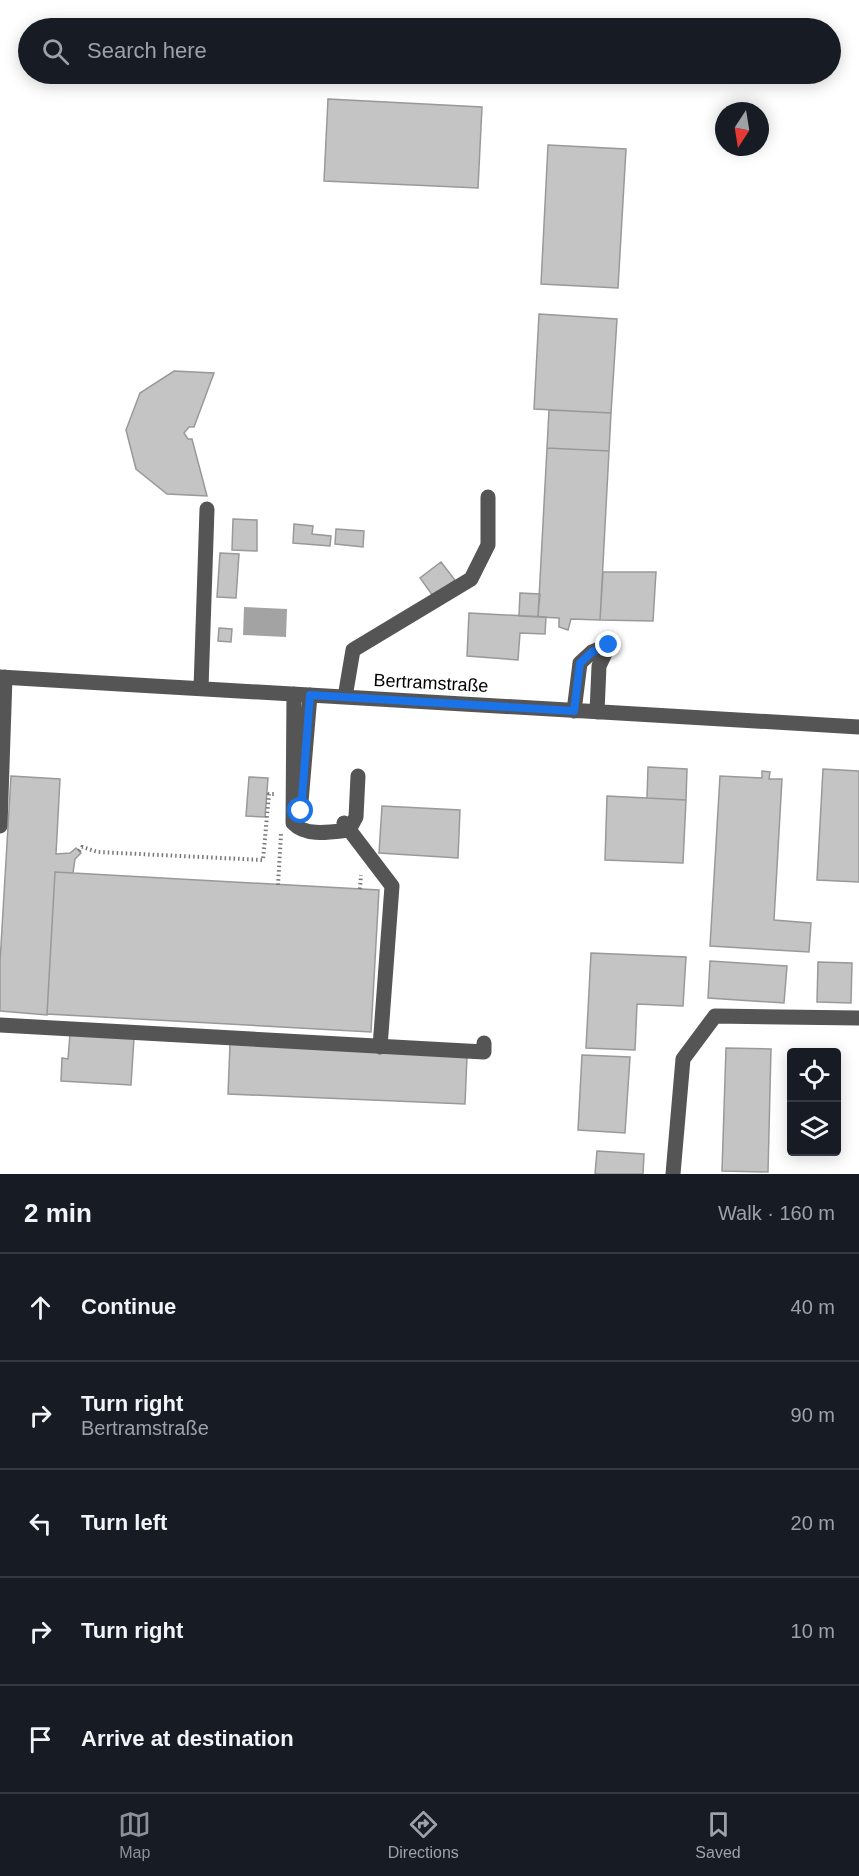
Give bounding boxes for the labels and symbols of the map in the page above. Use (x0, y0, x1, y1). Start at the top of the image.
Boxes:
north arrow (715, 102, 769, 156)
route end (595, 631, 621, 657)
street label: Bertramstraße (373, 670, 489, 696)
route start (287, 797, 313, 823)

